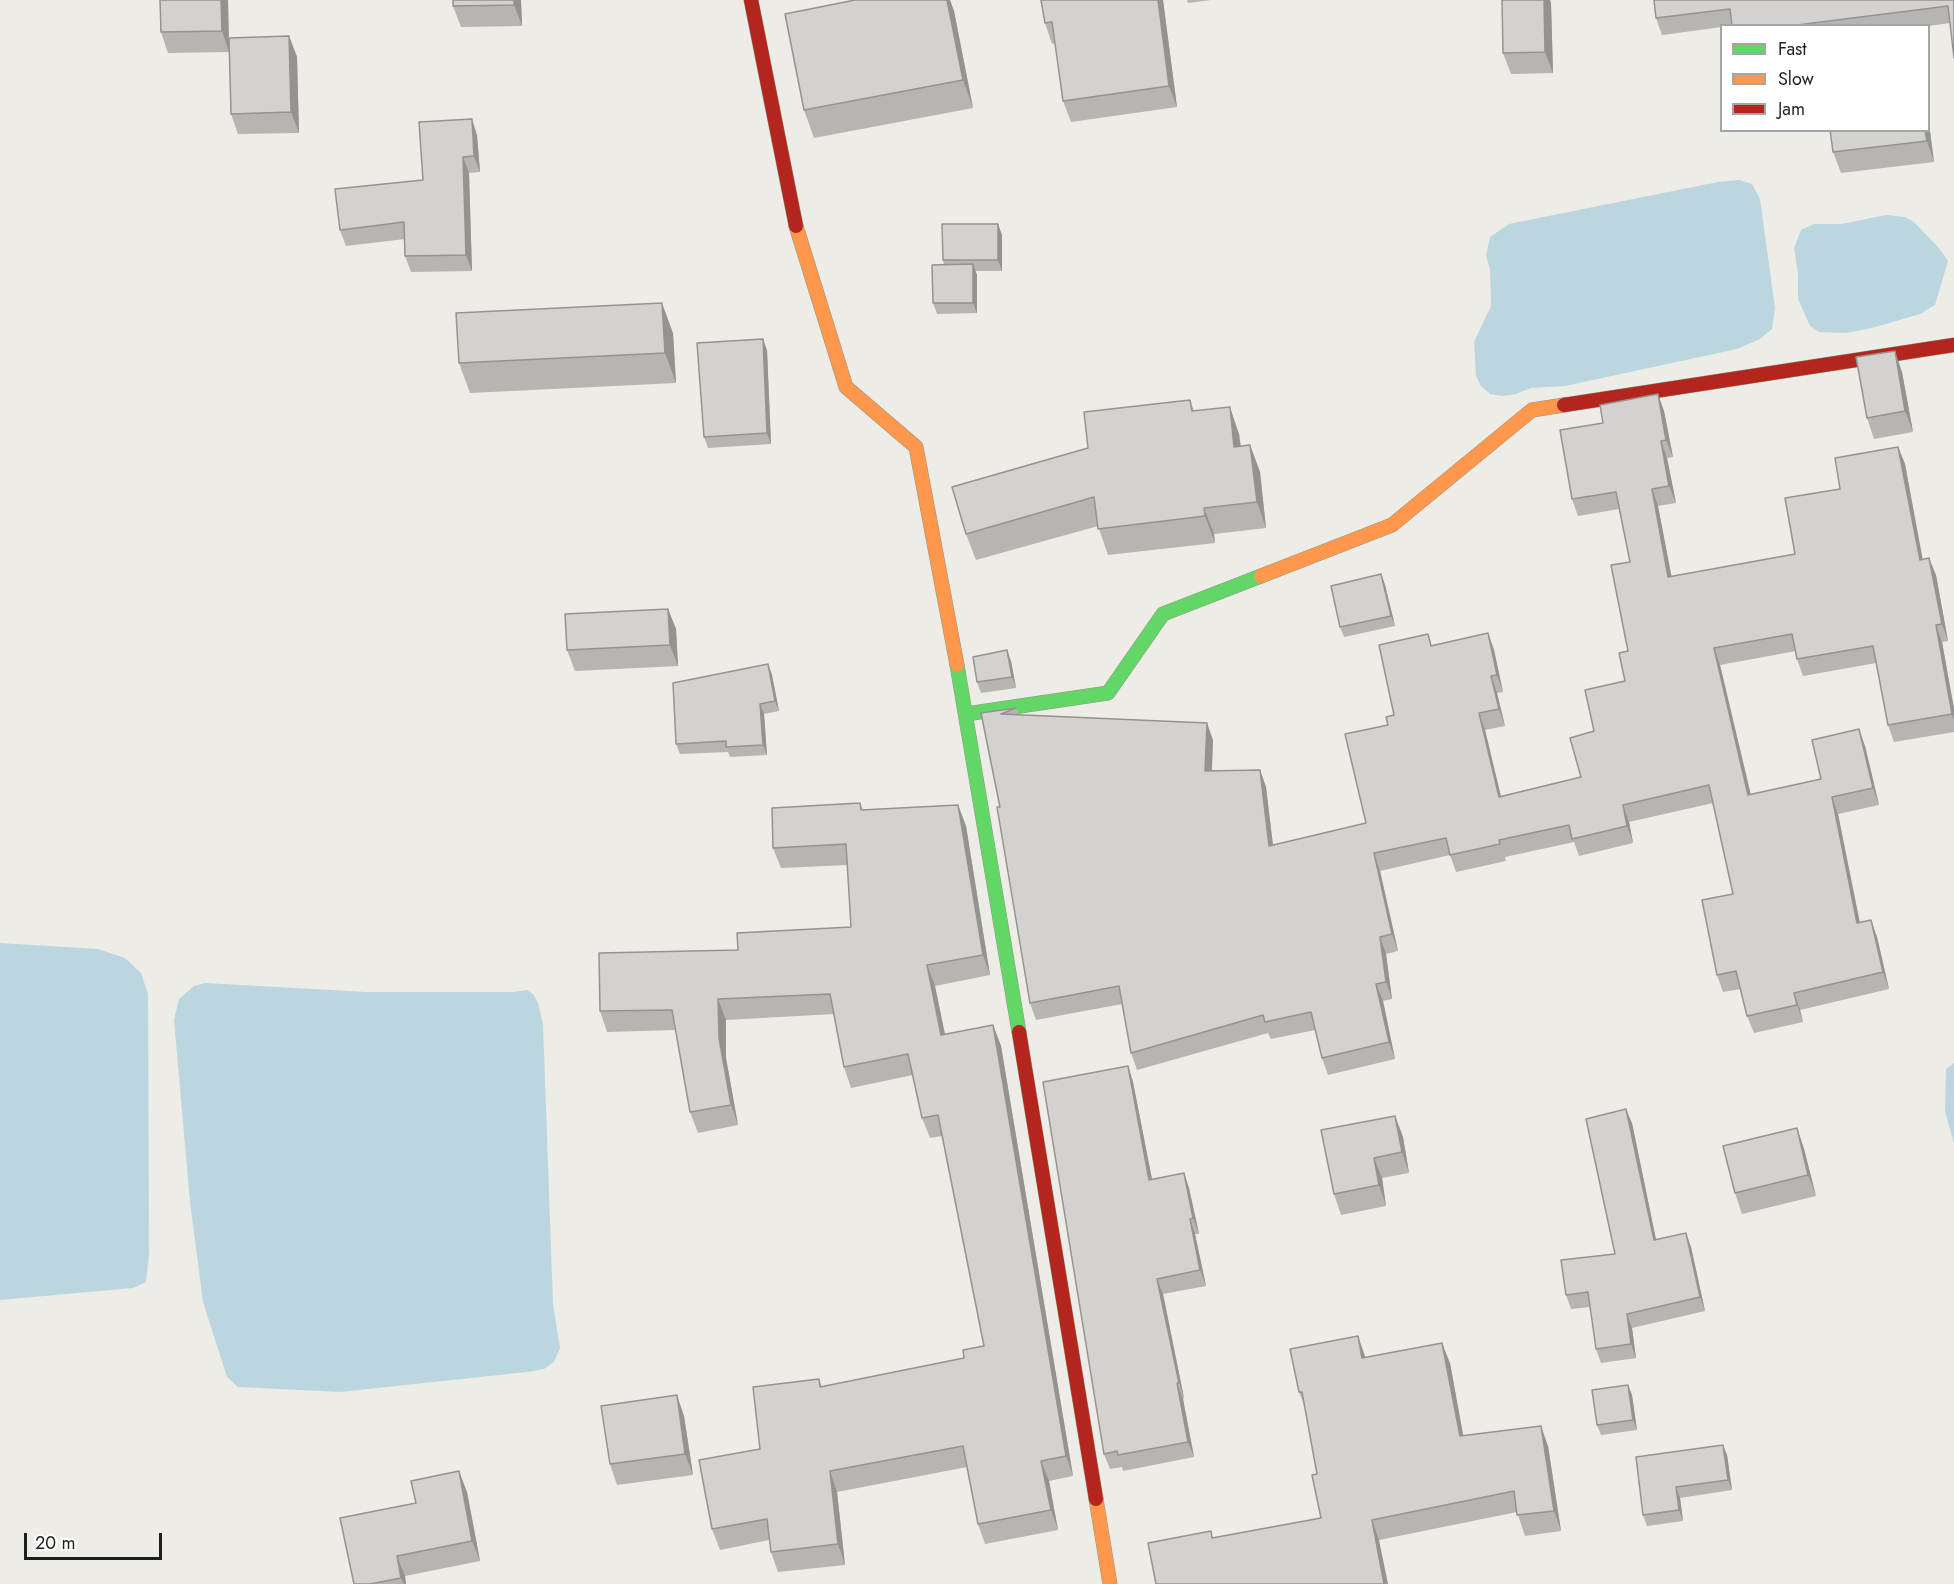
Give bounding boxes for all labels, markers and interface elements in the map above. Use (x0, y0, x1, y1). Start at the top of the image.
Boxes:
legend (1720, 24, 1930, 132)
text: Fast (1778, 36, 1807, 62)
text: Slow (1778, 66, 1814, 92)
text: Jam (1778, 96, 1805, 122)
scale bar (27, 1521, 165, 1559)
text: 20 m (35, 1530, 75, 1556)

